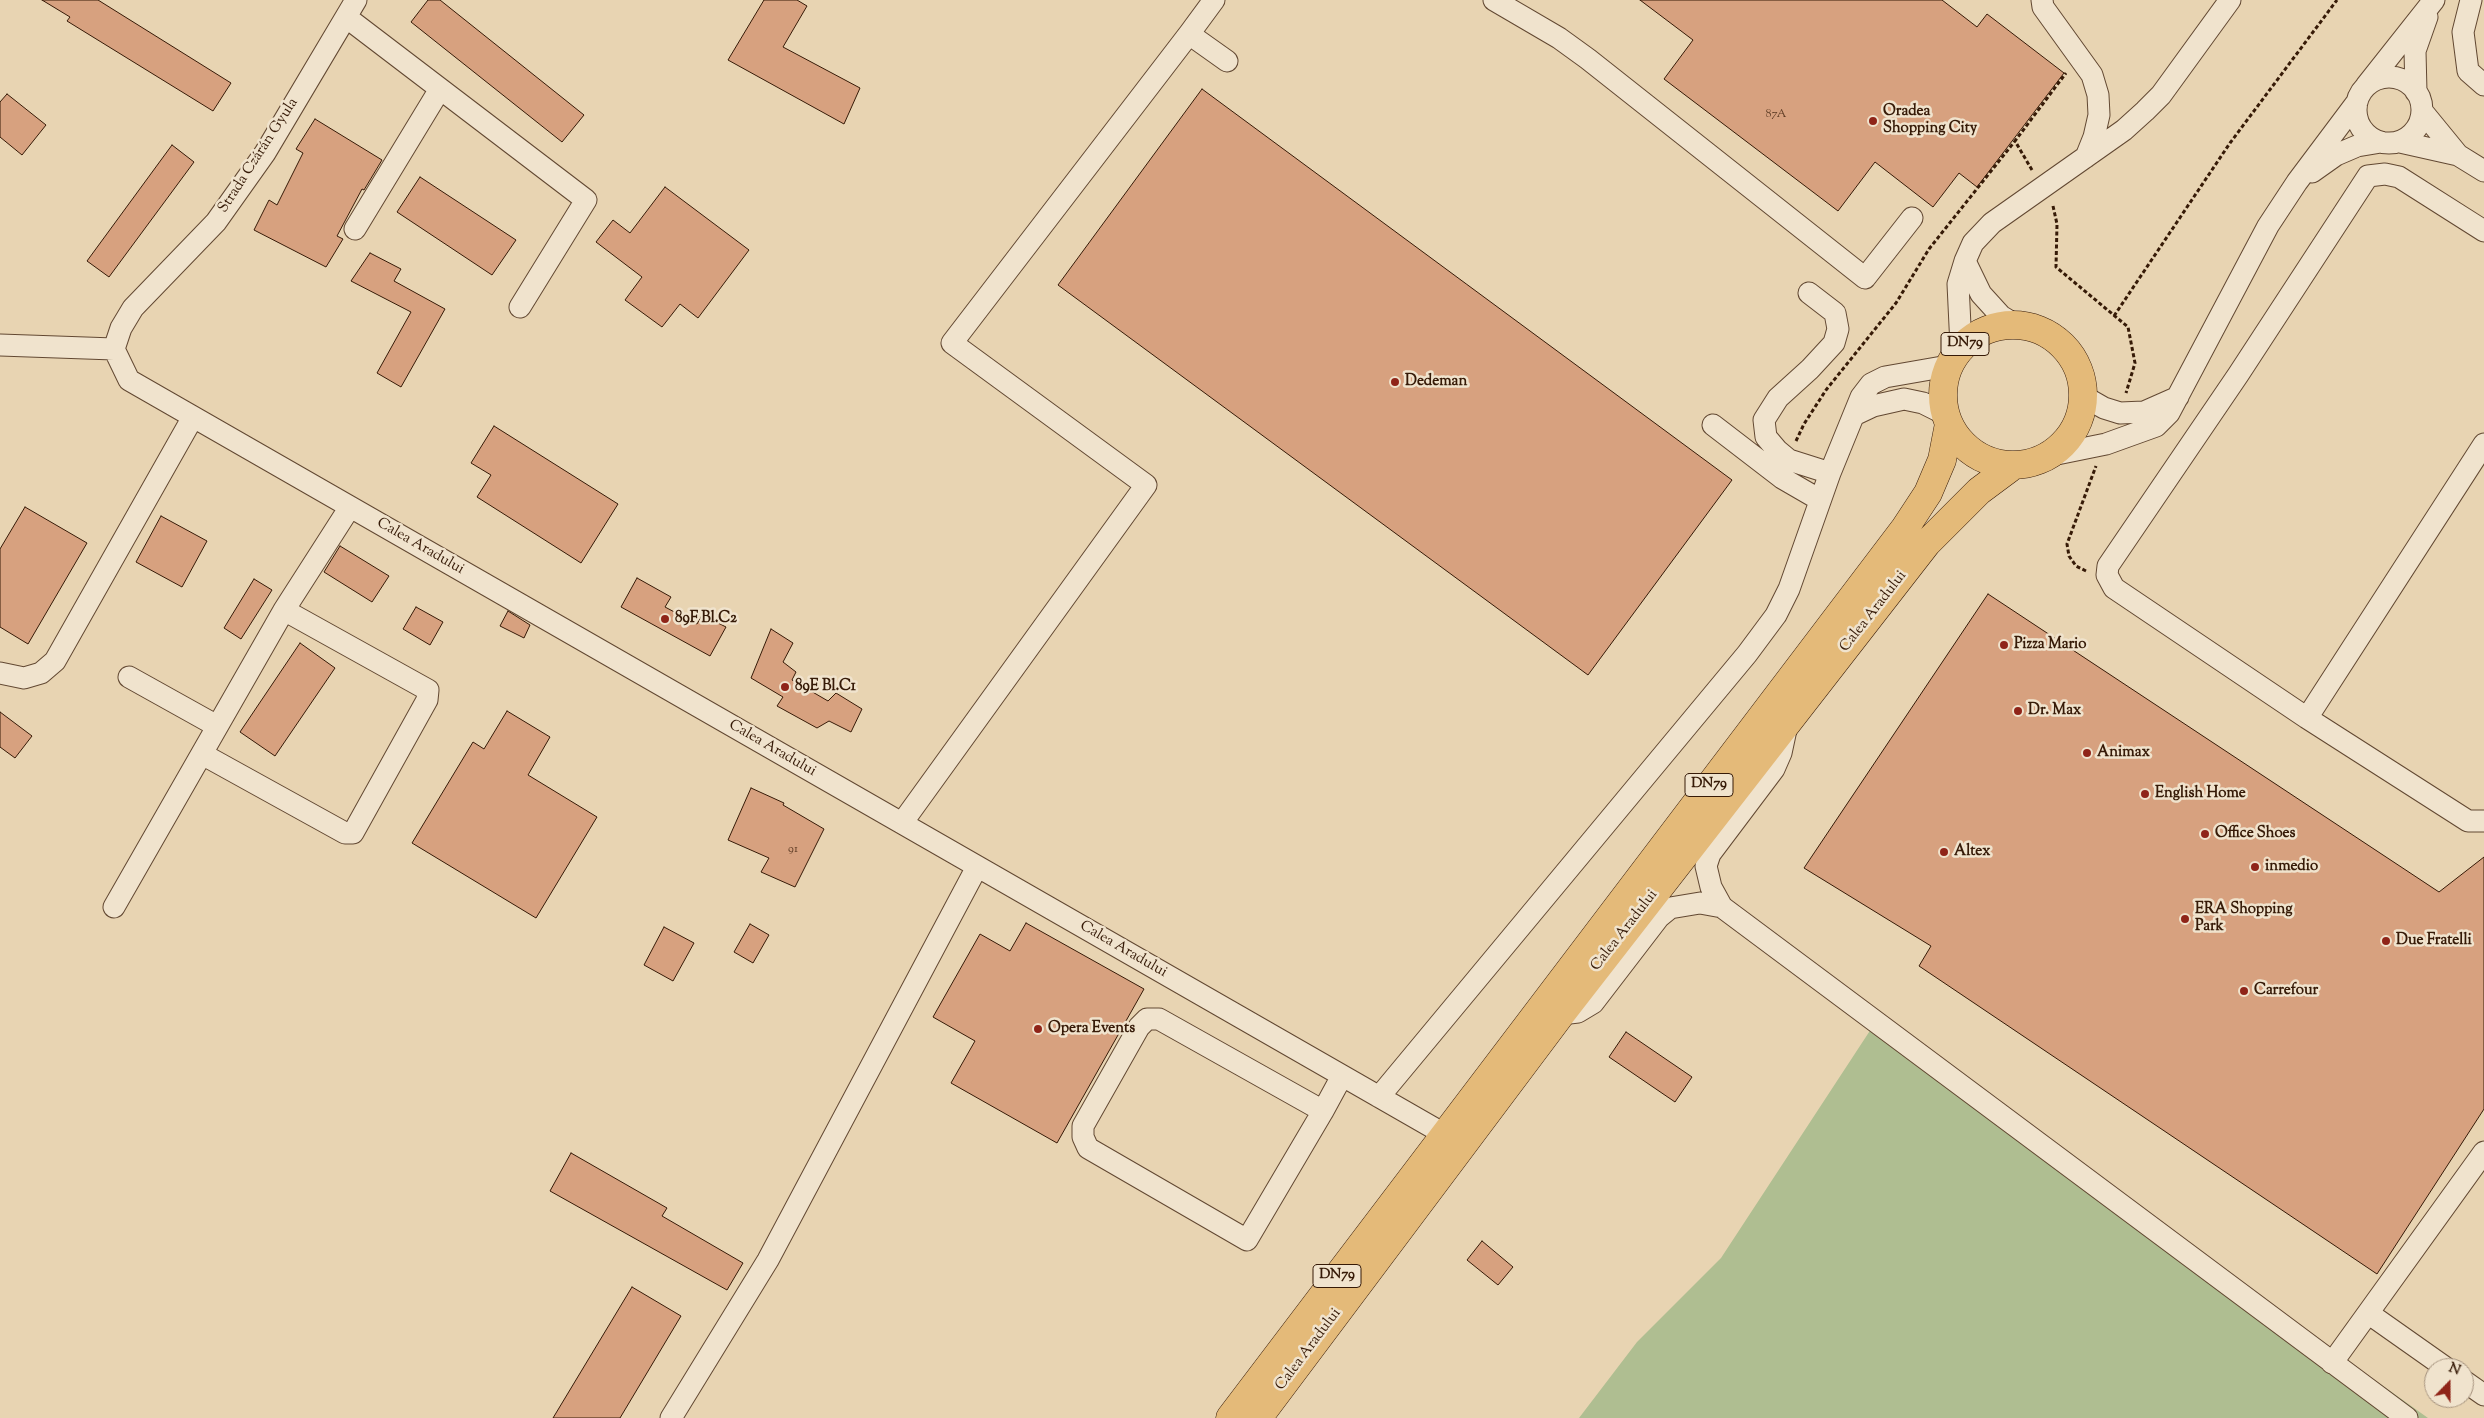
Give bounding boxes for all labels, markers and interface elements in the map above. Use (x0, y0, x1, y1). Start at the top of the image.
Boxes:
street label: Strada Czárán Gyula (215, 95, 303, 217)
place label: Oradea Shopping City (1883, 103, 1977, 138)
house number: 87A (1766, 108, 1786, 122)
marker: Oradea Shopping City (1867, 115, 1879, 127)
road number: DN79 (1941, 332, 1989, 356)
place label: Dedeman (1405, 373, 1467, 391)
marker: Dedeman (1389, 376, 1401, 388)
street label: Calea Aradului (373, 515, 467, 579)
street label: Calea Aradului (1837, 568, 1911, 656)
place label: 89F Bl.C2 (675, 610, 737, 628)
marker: 89F Bl.C2 (659, 613, 671, 625)
place label: Pizza Mario (2014, 636, 2086, 654)
marker: Pizza Mario (1998, 639, 2010, 651)
place label: 89E Bl.C1 (795, 678, 856, 696)
marker: 89E Bl.C1 (779, 681, 791, 693)
place label: Dr. Max (2028, 702, 2081, 720)
marker: Dr. Max (2012, 705, 2024, 717)
street label: Calea Aradului (725, 717, 819, 781)
place label: Animax (2097, 744, 2150, 762)
marker: Animax (2081, 747, 2093, 759)
road number: DN79 (1685, 774, 1733, 796)
place label: English Home (2155, 785, 2246, 803)
marker: English Home (2139, 788, 2151, 800)
place label: Office Shoes (2215, 825, 2296, 843)
marker: Office Shoes (2199, 828, 2211, 840)
house number: 91 (788, 843, 798, 857)
place label: Altex (1954, 843, 1990, 861)
marker: Altex (1938, 846, 1950, 858)
place label: inmedio (2265, 858, 2318, 876)
marker: inmedio (2249, 861, 2261, 873)
street label: Calea Aradului (1588, 887, 1662, 975)
place label: ERA Shopping Park (2195, 901, 2293, 936)
marker: ERA Shopping Park (2179, 913, 2191, 925)
street label: Calea Aradului (1076, 918, 1170, 982)
place label: Due Fratelli (2396, 932, 2472, 950)
marker: Due Fratelli (2380, 935, 2392, 947)
place label: Carrefour (2254, 982, 2318, 1000)
marker: Carrefour (2238, 985, 2250, 997)
place label: Opera Events (1048, 1020, 1135, 1038)
marker: Opera Events (1032, 1023, 1044, 1035)
road number: DN79 (1313, 1264, 1361, 1288)
street label: Calea Aradului (1272, 1305, 1346, 1395)
north arrow (2424, 1358, 2474, 1408)
text: N (2445, 1359, 2463, 1381)

